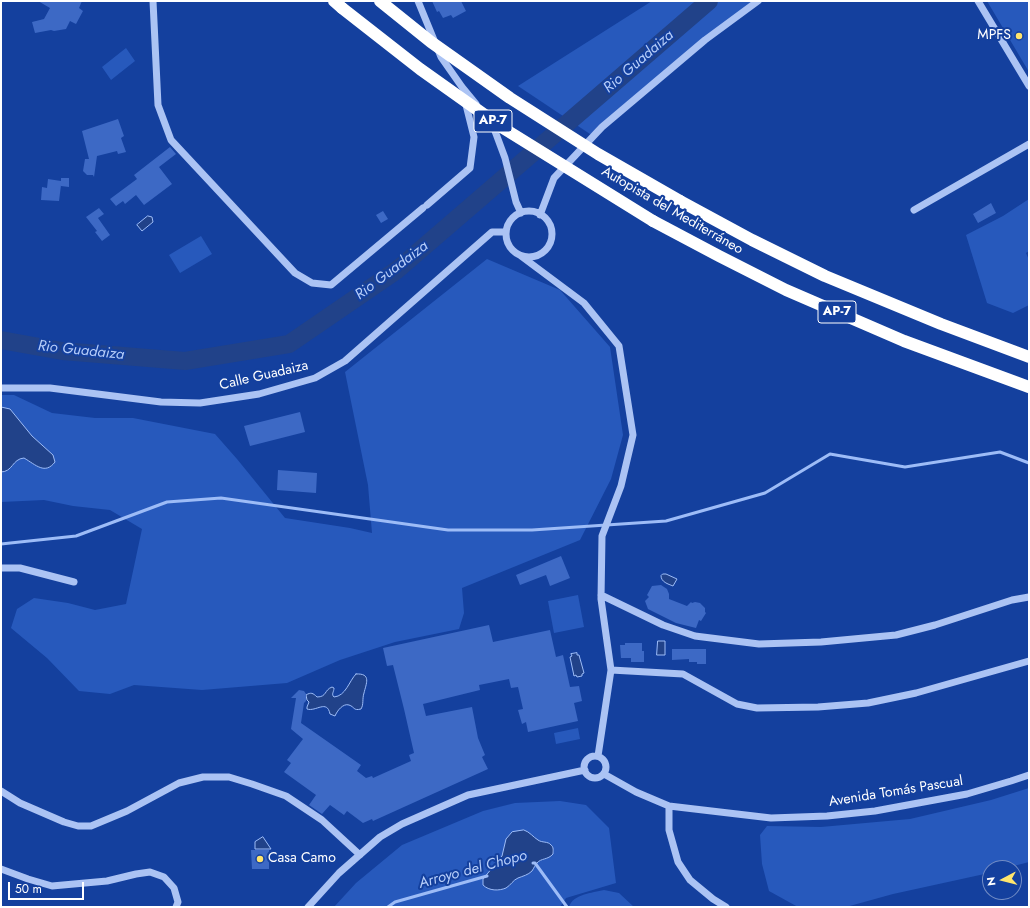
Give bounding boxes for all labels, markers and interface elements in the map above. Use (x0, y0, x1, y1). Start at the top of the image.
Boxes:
water label: Rio Guadaiza (600, 27, 678, 97)
place label: MPFS (977, 28, 1011, 44)
marker: MPFS (1014, 31, 1024, 41)
road number: AP-7 (474, 110, 512, 132)
street label: Autopista del Mediterráneo (598, 164, 746, 258)
water label: Rio Guadaiza (352, 238, 432, 304)
road number: AP-7 (818, 301, 856, 323)
water label: Rio Guadaiza (37, 338, 125, 364)
street label: Calle Guadaiza (218, 358, 310, 394)
street label: Avenida Tomás Pascual (828, 773, 964, 811)
water label: Arroyo del Chopo (417, 847, 529, 893)
place label: Casa Camo (268, 851, 336, 867)
marker: Casa Camo (255, 854, 265, 864)
north arrow (982, 860, 1022, 900)
scale bar (10, 874, 86, 900)
text: N (983, 876, 1000, 887)
text: 50 m (15, 880, 42, 898)

